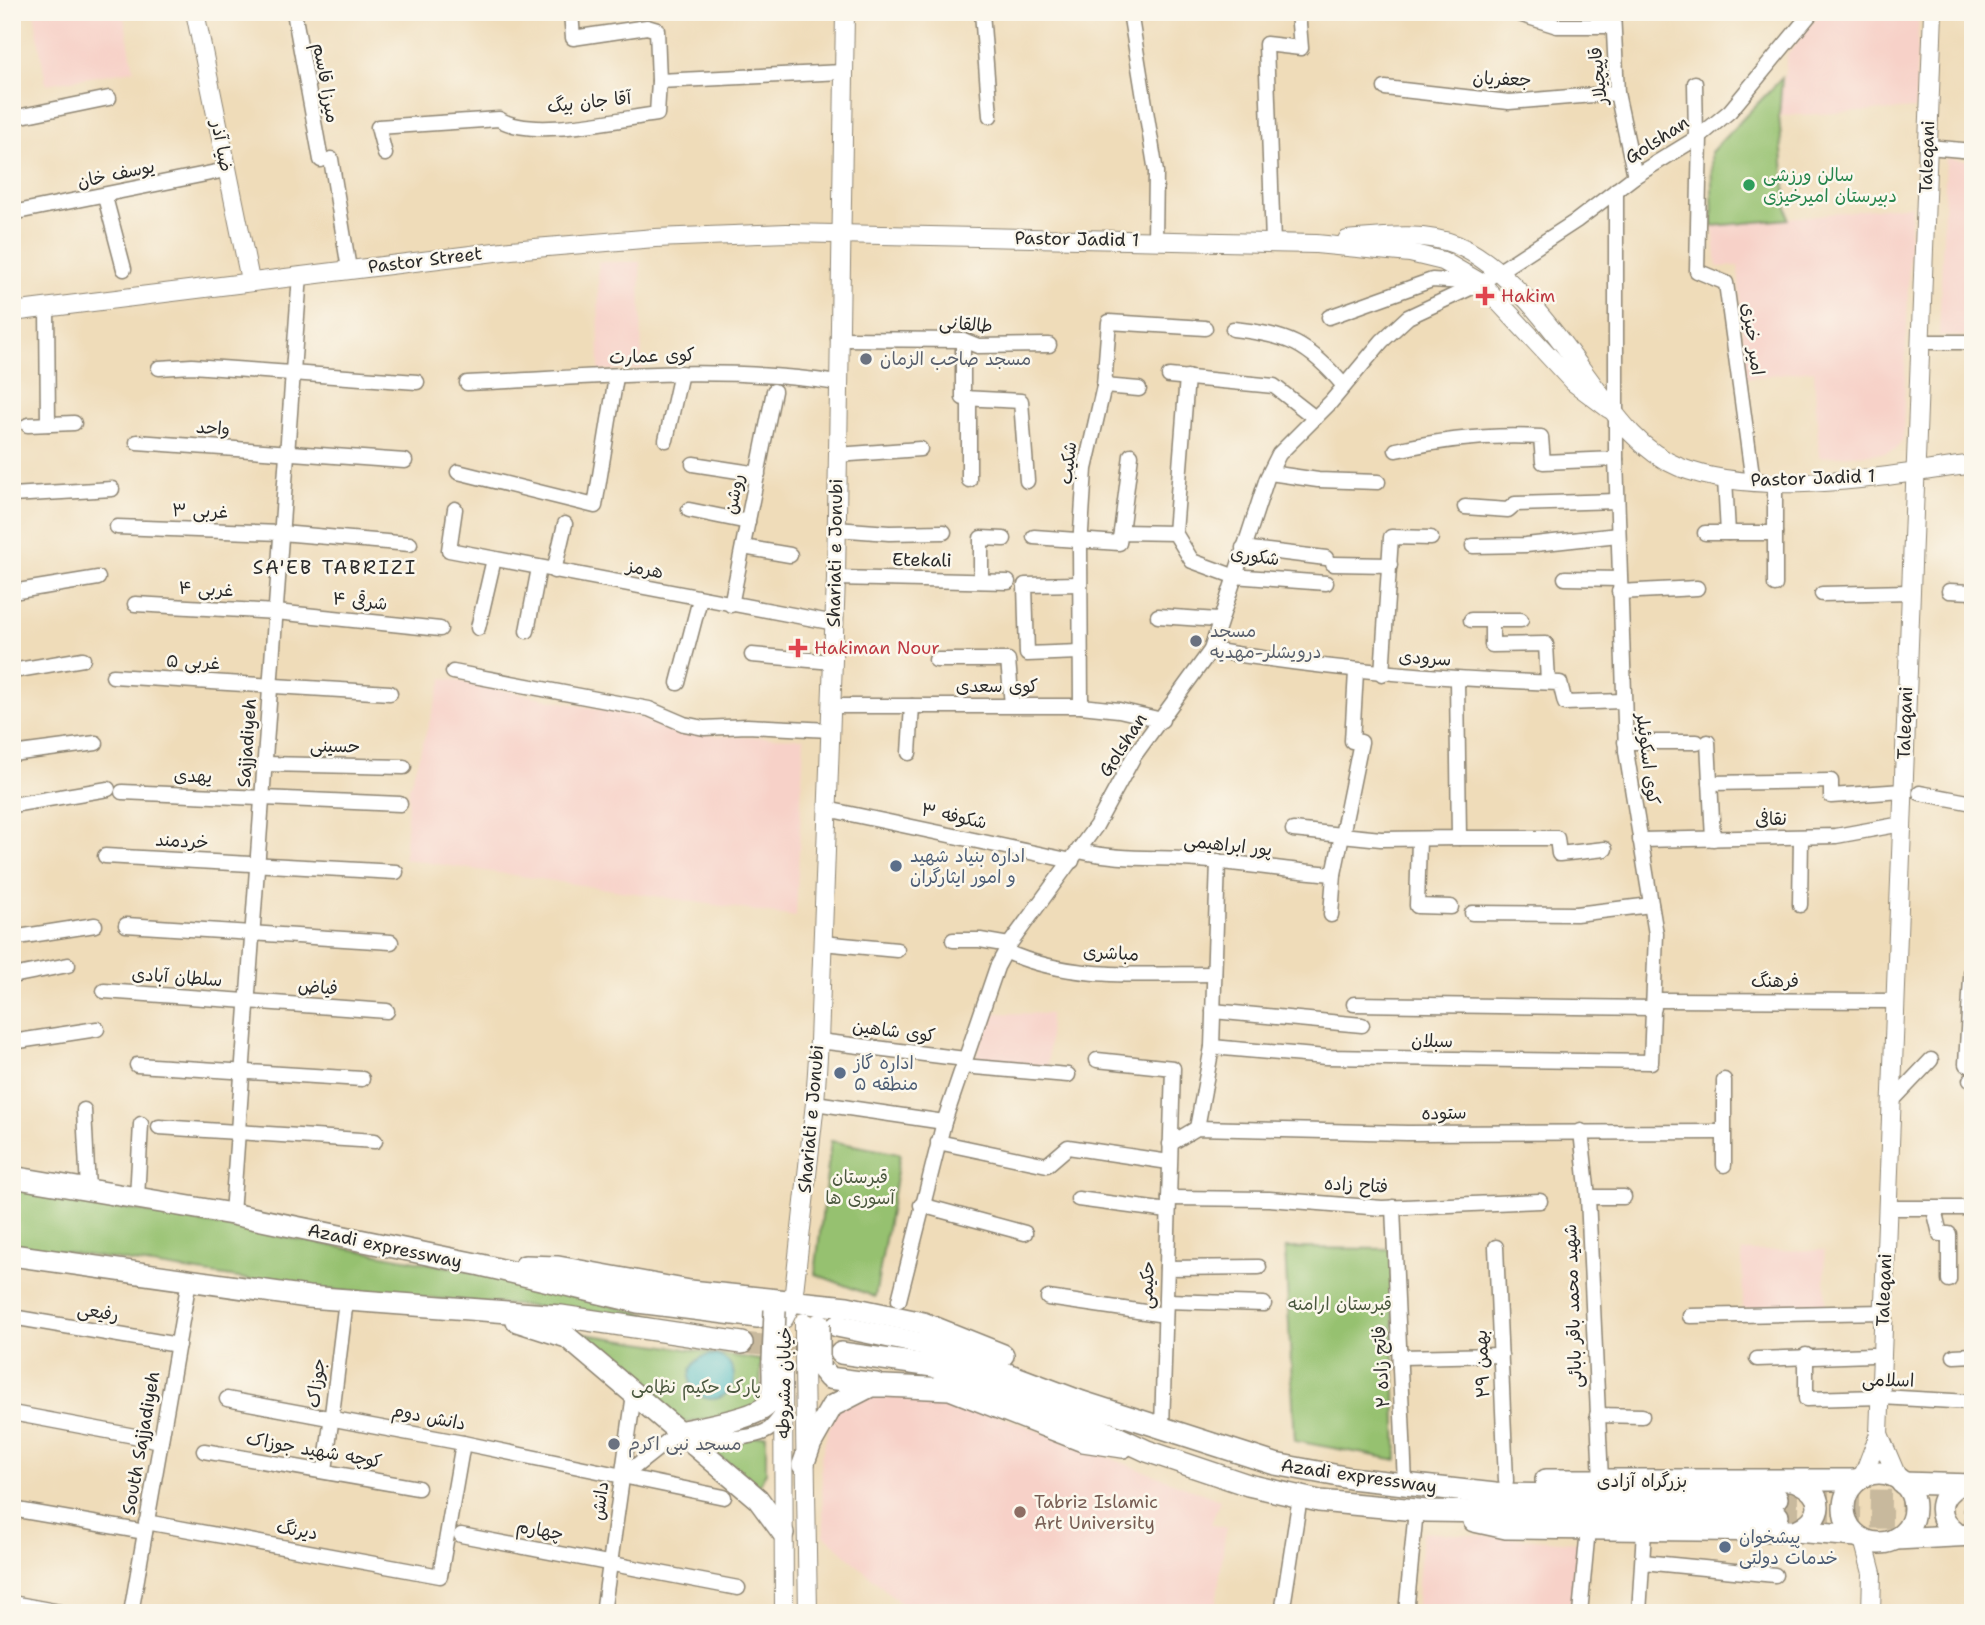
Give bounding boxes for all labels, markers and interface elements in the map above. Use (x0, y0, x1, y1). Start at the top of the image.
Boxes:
street label: میرزا قاسم (305, 41, 345, 125)
street label: قاپیچیلار (1583, 46, 1613, 108)
street label: جعفریان (1472, 66, 1532, 92)
street label: آقا جان بیگ (546, 85, 634, 118)
street label: Golshan (1620, 110, 1694, 170)
street label: ضیا آذر (205, 116, 239, 174)
street label: Taleqani (1914, 120, 1940, 194)
street label: یوسف خان (75, 154, 157, 194)
place label: سالن ورزشی دبیرستان امیرخیزی (1763, 163, 1897, 208)
marker: سالن ورزشی دبیرستان امیرخیزی (1741, 177, 1757, 193)
street label: Pastor Jadid 1 (1014, 226, 1140, 252)
street label: Pastor Street (367, 241, 484, 279)
place label: Hakim (1501, 284, 1555, 308)
marker: Hakim (1475, 286, 1495, 306)
street label: امیر خیزی (1736, 301, 1770, 377)
street label: طالقانی (938, 310, 994, 338)
street label: کوی عمارت (609, 343, 696, 369)
place label: مسجد صاحب الزمان (880, 347, 1031, 371)
marker: مسجد صاحب الزمان (858, 351, 874, 367)
street label: واحد (195, 415, 231, 441)
street label: شکیب (1053, 440, 1083, 486)
street label: Pastor Jadid 1 (1750, 464, 1876, 492)
street label: روشن (718, 472, 750, 516)
street label: Shariati e Jonubi (822, 478, 848, 628)
street label: ۳ غربی (171, 498, 229, 524)
street label: شکوری (1229, 541, 1281, 571)
street label: Etekali (892, 547, 952, 573)
street label: هرمز (623, 553, 665, 584)
district label: SA'EB TABRIZI (253, 555, 417, 580)
street label: ۴ غربی (178, 576, 234, 602)
street label: ۴ شرقی (331, 586, 389, 616)
place label: مسجد درویشلر-مهدیه (1210, 619, 1321, 664)
marker: مسجد درویشلر-مهدیه (1188, 633, 1204, 649)
place label: Hakiman Nour (814, 636, 940, 660)
marker: Hakiman Nour (788, 638, 808, 658)
street label: سرودی (1398, 644, 1452, 672)
street label: ۵ غربی (165, 649, 221, 675)
street label: کوی سعدی (956, 674, 1039, 698)
street label: Taleqani (1892, 686, 1918, 760)
street label: Sajjadiyeh (232, 698, 262, 788)
street label: Golshan (1093, 708, 1153, 782)
street label: کوی اسکوئیلر (1630, 710, 1666, 806)
street label: حسینی (310, 734, 360, 758)
street label: یهدی (173, 763, 213, 789)
street label: شکوفه ۳ (919, 797, 989, 835)
street label: نقافی (1755, 807, 1787, 831)
street label: خردمند (155, 828, 209, 854)
street label: پور ابراهیمی (1183, 828, 1273, 862)
place label: اداره بنیاد شهید و امور ایثارگران (910, 844, 1025, 889)
marker: اداره بنیاد شهید و امور ایثارگران (888, 858, 904, 874)
street label: مباشری (1082, 940, 1140, 966)
street label: سلطان آبادی (131, 962, 223, 992)
street label: فرهنگ (1751, 969, 1799, 993)
street label: فیاض (297, 974, 339, 1000)
street label: کوی شاهین (851, 1014, 937, 1048)
street label: سبلان (1411, 1029, 1453, 1053)
street label: Shariati e Jonubi (793, 1044, 829, 1194)
place label: اداره گاز منطقه ۵ (852, 1051, 918, 1096)
marker: اداره گاز منطقه ۵ (832, 1065, 848, 1081)
street label: ستوده (1421, 1101, 1467, 1125)
park label: قبرستان آسوری ها (825, 1165, 896, 1210)
street label: فتاح زاده (1323, 1171, 1389, 1199)
street label: Azadi expressway (306, 1218, 464, 1274)
street label: شهید محمد باقر بابائی (1558, 1224, 1588, 1388)
street label: Taleqani (1871, 1253, 1897, 1327)
street label: حکیمی (1134, 1261, 1160, 1309)
park label: قبرستان ارامنه (1288, 1292, 1392, 1316)
street label: رفیعی (75, 1297, 121, 1327)
street label: فاتح زاده ۲ (1367, 1325, 1395, 1409)
street label: خیابان مشروطه (771, 1327, 797, 1439)
street label: ۲۹ بهمن (1469, 1329, 1495, 1399)
street label: جوزاک (301, 1357, 331, 1409)
street label: اسلامی (1862, 1368, 1914, 1392)
street label: South Sajjadiyeh (117, 1369, 165, 1517)
park label: پارک حکیم نظامی (631, 1375, 761, 1401)
street label: دانش دوم (390, 1398, 468, 1438)
street label: کوچه شهید جوزاک (244, 1426, 384, 1474)
place label: مسجد نبی اکرم (628, 1432, 741, 1458)
marker: مسجد نبی اکرم (606, 1436, 622, 1452)
street label: Azadi expressway (1279, 1453, 1439, 1499)
street label: بزرگراه آزادی (1597, 1469, 1687, 1493)
street label: دانش (586, 1480, 614, 1522)
place label: Tabriz Islamic Art University (1034, 1490, 1158, 1535)
marker: Tabriz Islamic Art University (1012, 1504, 1028, 1520)
street label: چهارم (514, 1514, 565, 1548)
street label: دیرنگ (274, 1515, 320, 1545)
place label: پیشخوان خدمات دولتی (1739, 1525, 1838, 1570)
marker: پیشخوان خدمات دولتی (1717, 1539, 1733, 1555)

